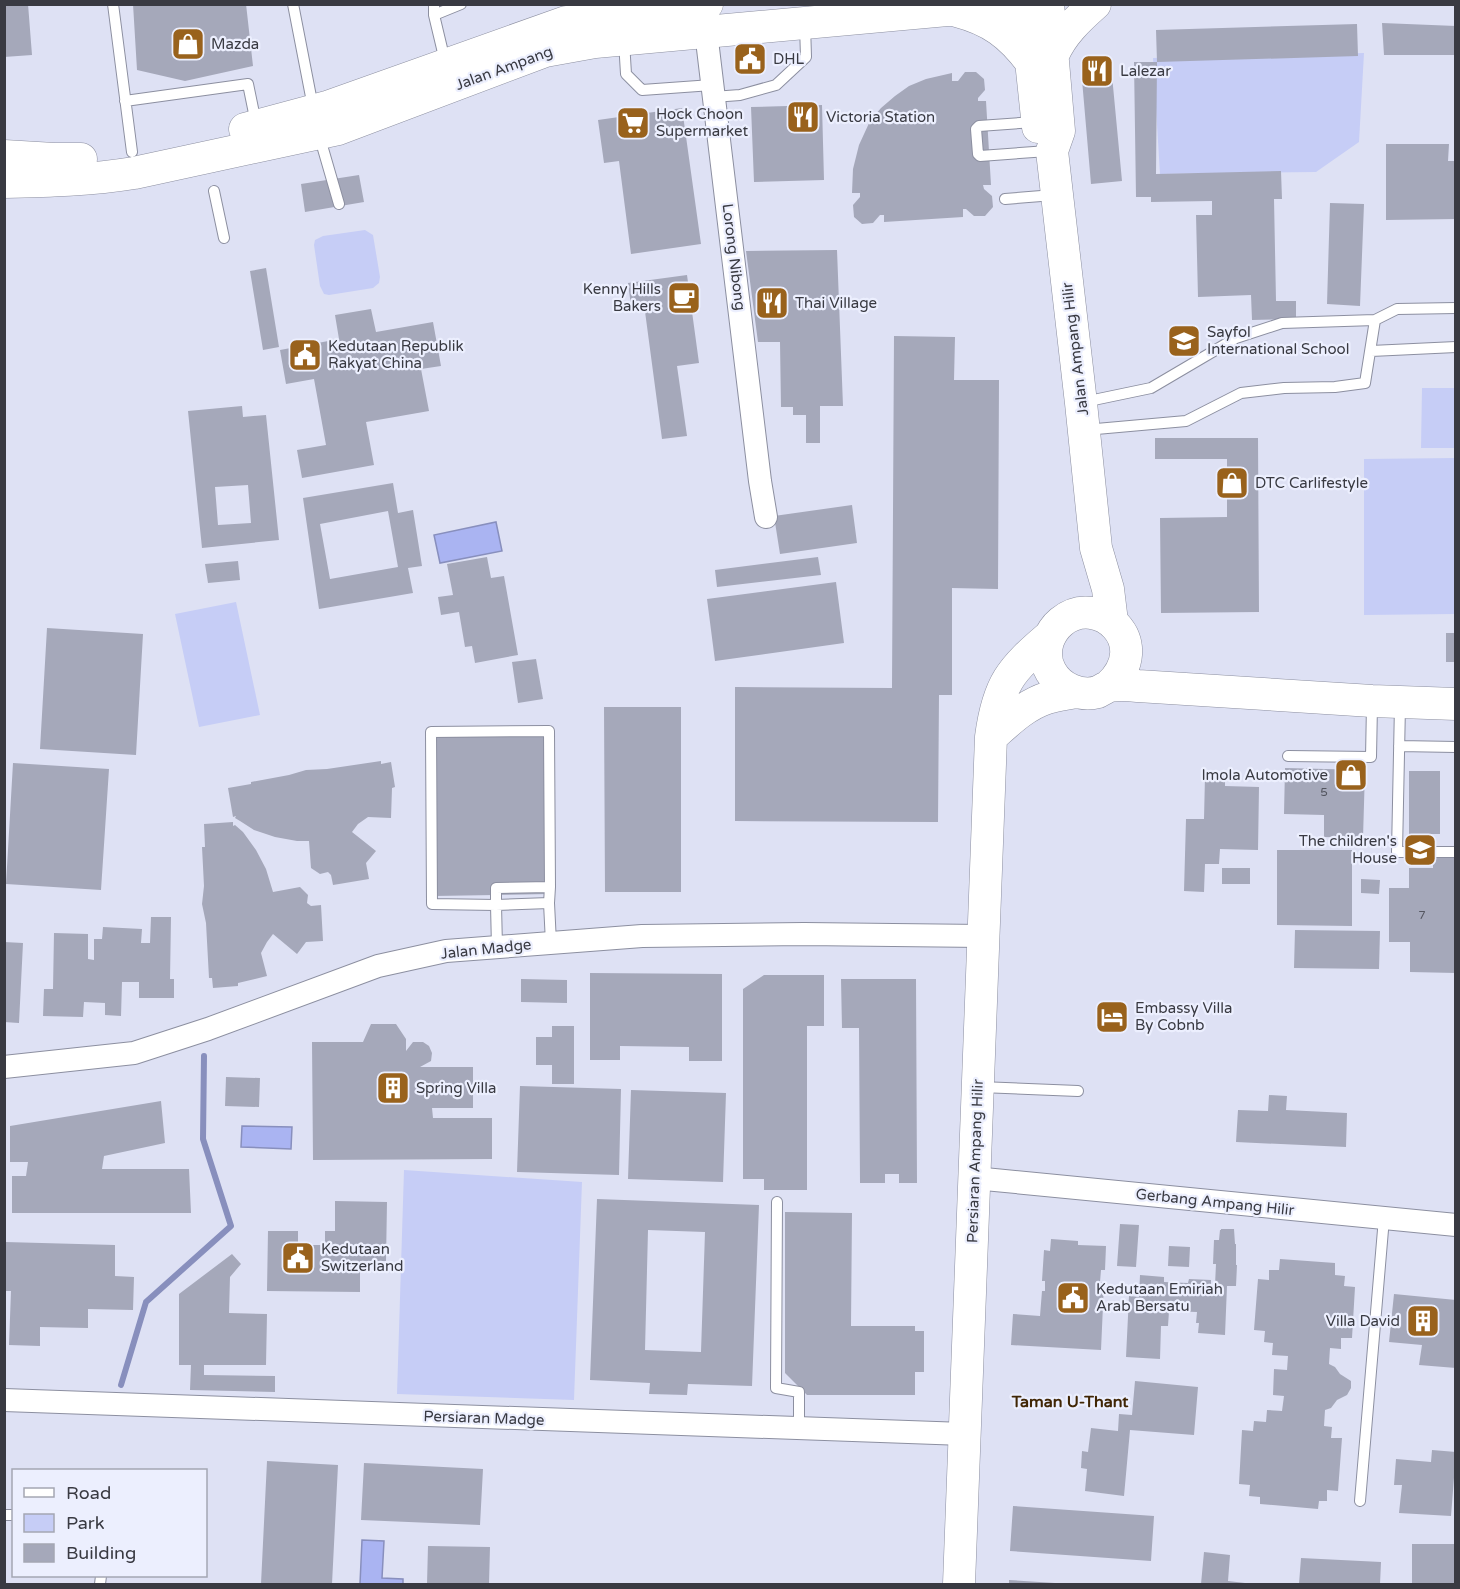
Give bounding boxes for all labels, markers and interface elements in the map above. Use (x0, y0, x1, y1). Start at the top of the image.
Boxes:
shop icon: Mazda (170, 26, 206, 62)
place label: Mazda (211, 35, 259, 53)
public building icon: DHL (732, 41, 768, 77)
street label: Jalan Ampang (453, 42, 555, 94)
place label: DHL (773, 50, 805, 68)
restaurant icon: Lalezar (1079, 53, 1115, 89)
place label: Lalezar (1120, 62, 1171, 80)
restaurant icon: Victoria Station (785, 99, 821, 135)
supermarket icon: Hock Choon Supermarket (615, 105, 651, 141)
place label: Hock Choon Supermarket (656, 105, 748, 140)
place label: Victoria Station (826, 108, 935, 126)
street label: Lorong Nibong (719, 202, 749, 312)
place label: Kenny Hills Bakers (583, 280, 661, 315)
cafe icon: Kenny Hills Bakers (666, 280, 702, 316)
street label: Jalan Ampang Hilir (1058, 281, 1092, 417)
restaurant icon: Thai Village (754, 285, 790, 321)
place label: Thai Village (795, 294, 877, 312)
school or university icon: Sayfol International School (1166, 323, 1202, 359)
place label: Sayfol International School (1207, 323, 1349, 358)
public building icon: Kedutaan Republik Rakyat China (287, 337, 323, 373)
place label: Kedutaan Republik Rakyat China (328, 337, 464, 372)
shop icon: DTC Carlifestyle (1214, 465, 1250, 501)
place label: DTC Carlifestyle (1255, 474, 1368, 492)
shop icon: Imola Automotive (1333, 757, 1369, 793)
place label: Imola Automotive (1201, 766, 1328, 784)
house number: 5 (1320, 785, 1328, 799)
place label: The children's House (1299, 832, 1397, 867)
school or university icon: The children's House (1402, 832, 1438, 868)
house number: 7 (1418, 908, 1426, 922)
street label: Jalan Madge (440, 935, 532, 963)
hotel icon: Embassy Villa By Cobnb (1094, 999, 1130, 1035)
place label: Embassy Villa By Cobnb (1135, 999, 1232, 1034)
building icon: Spring Villa (375, 1070, 411, 1106)
street label: Persiaran Ampang Hilir (963, 1078, 987, 1243)
place label: Spring Villa (416, 1079, 496, 1097)
street label: Gerbang Ampang Hilir (1135, 1185, 1295, 1219)
public building icon: Kedutaan Switzerland (280, 1240, 316, 1276)
place label: Kedutaan Switzerland (321, 1240, 404, 1275)
public building icon: Kedutaan Emiriah Arab Bersatu (1055, 1280, 1091, 1316)
place label: Kedutaan Emiriah Arab Bersatu (1096, 1280, 1223, 1315)
building icon: Villa David (1405, 1303, 1441, 1339)
place label: Villa David (1326, 1312, 1400, 1330)
district label: Taman U-Thant (1011, 1392, 1129, 1412)
street label: Persiaran Madge (423, 1407, 545, 1429)
legend (12, 1469, 207, 1577)
text: Road (66, 1482, 111, 1504)
text: Park (66, 1512, 105, 1534)
text: Building (66, 1542, 136, 1564)

